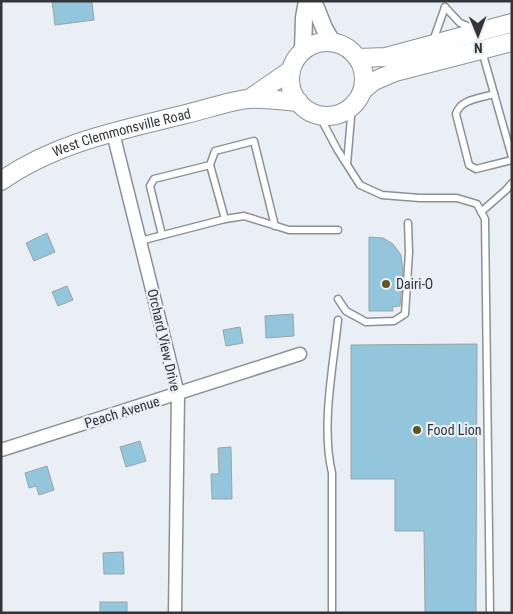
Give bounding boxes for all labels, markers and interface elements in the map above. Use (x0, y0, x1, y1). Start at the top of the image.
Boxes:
north arrow (453, 10, 503, 60)
text: N (474, 40, 483, 56)
street label: West Clemmonsville Road (50, 105, 192, 160)
place label: Dairi-O (396, 276, 433, 292)
marker: Dairi-O (380, 278, 392, 290)
street label: Orchard View Drive (144, 287, 184, 393)
street label: Peach Avenue (83, 393, 162, 431)
place label: Food Lion (427, 422, 481, 438)
marker: Food Lion (411, 424, 423, 436)

